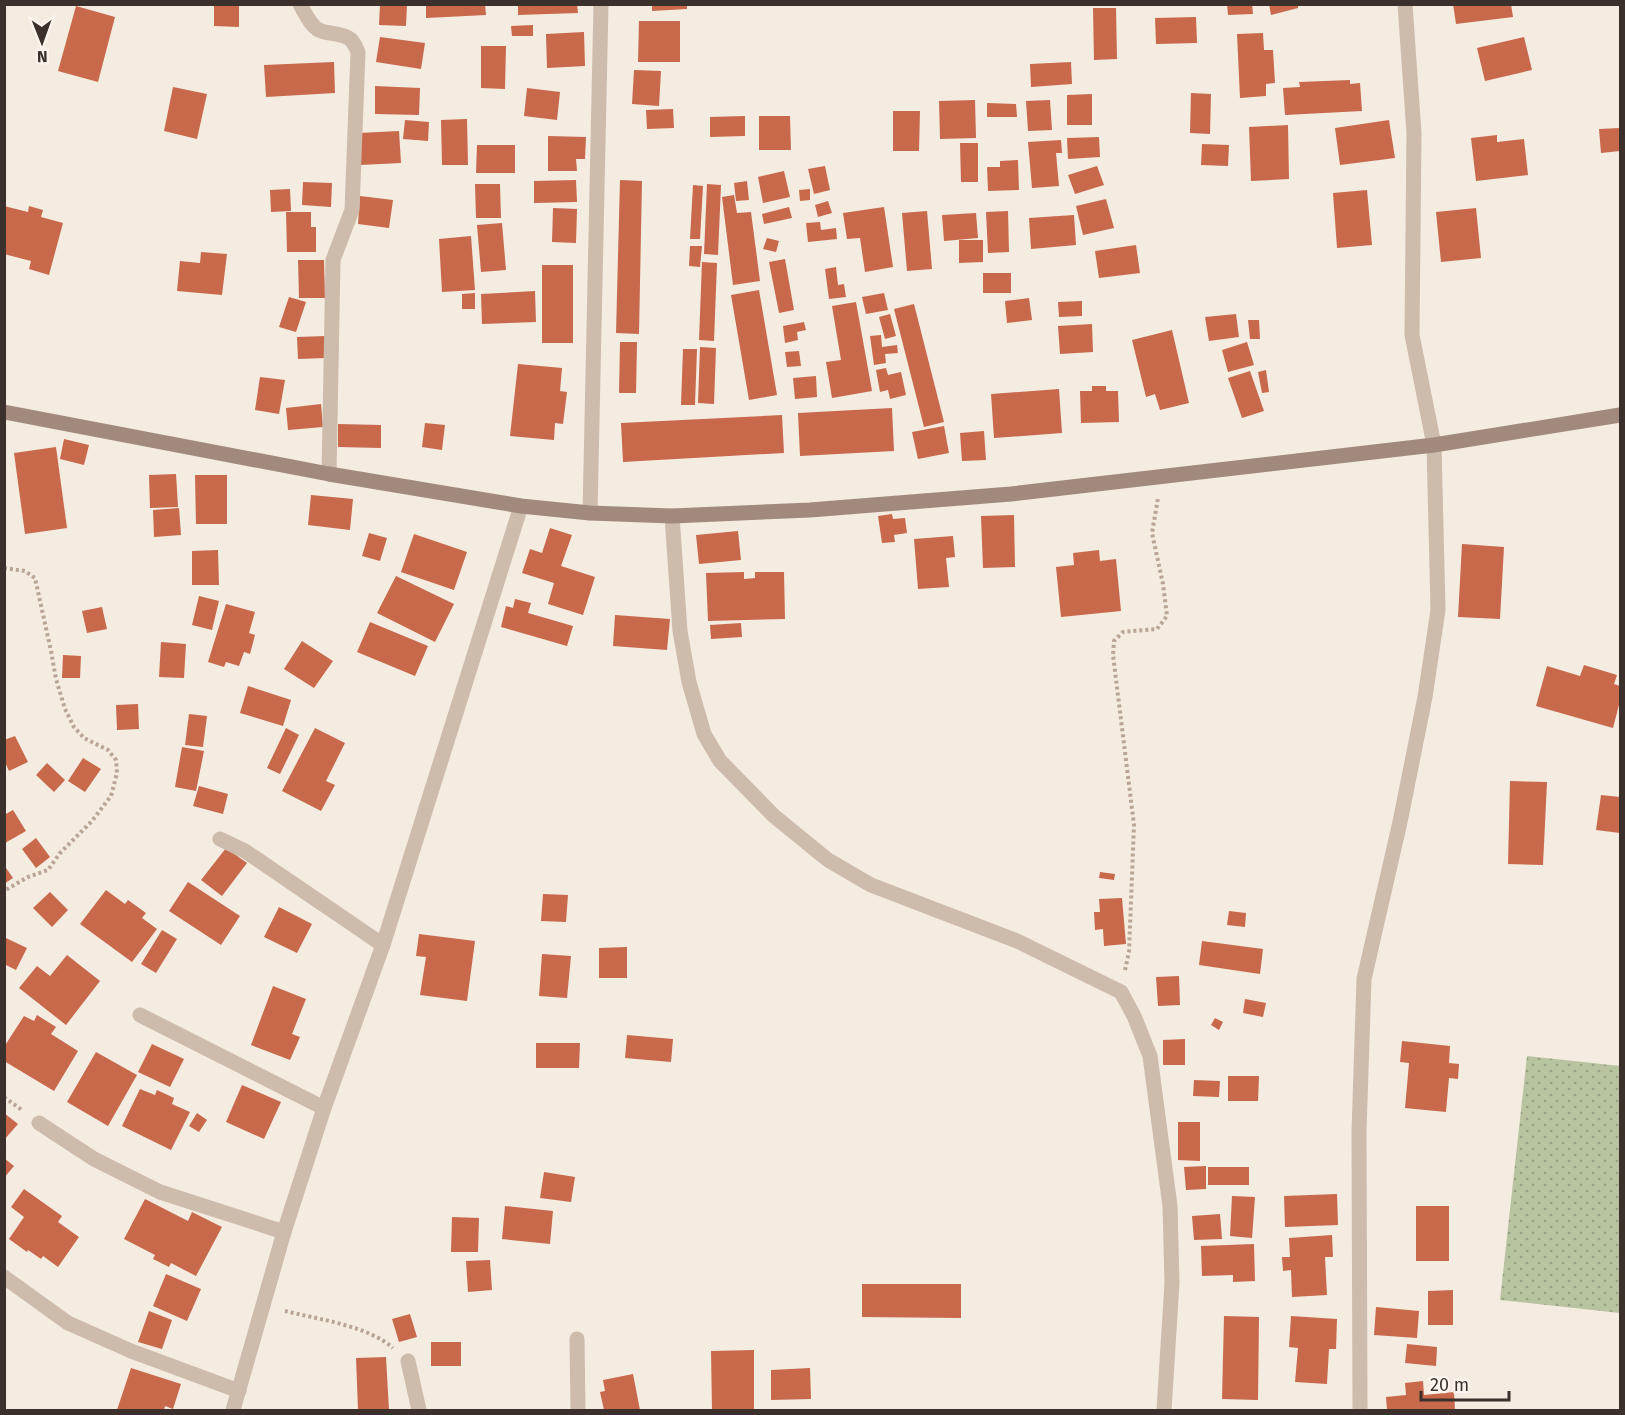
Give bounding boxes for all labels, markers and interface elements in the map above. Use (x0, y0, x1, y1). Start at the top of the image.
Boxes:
north arrow (12, 12, 72, 72)
text: N (37, 47, 48, 66)
scale bar (1421, 1364, 1510, 1402)
text: 20 m (1430, 1374, 1469, 1396)

